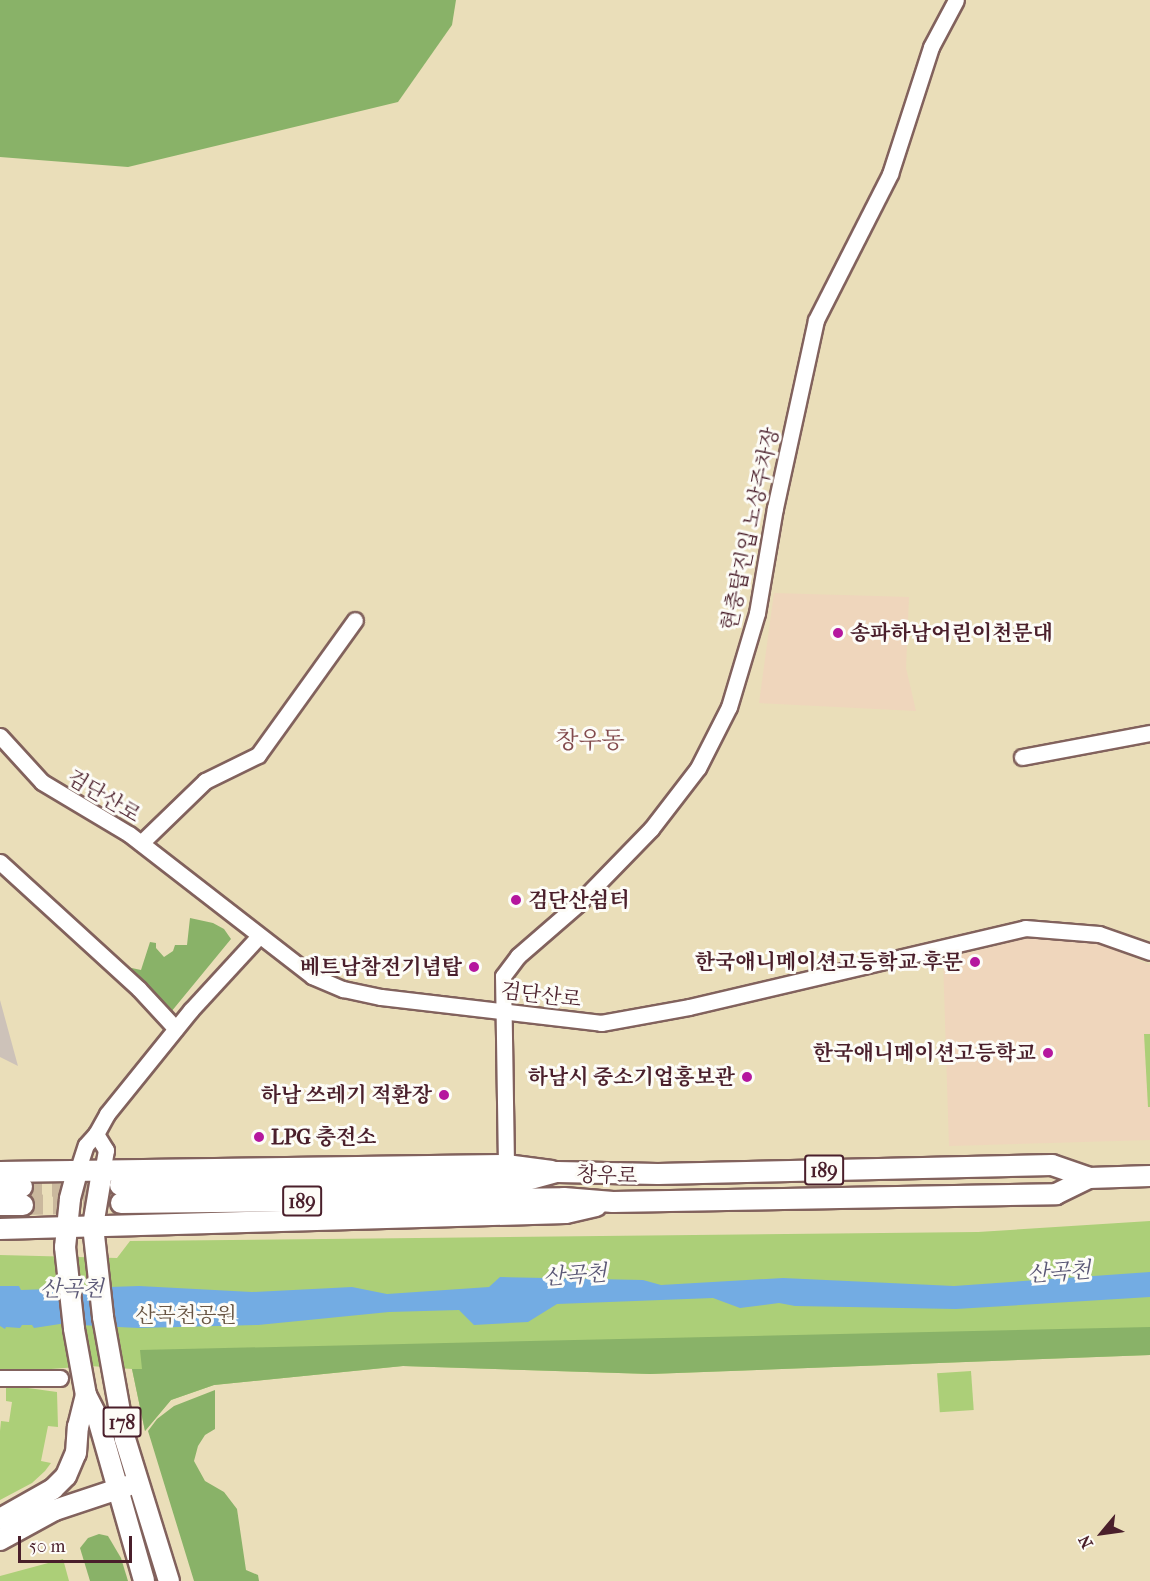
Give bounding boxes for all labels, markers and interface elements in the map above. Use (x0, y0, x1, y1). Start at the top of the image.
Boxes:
street label: 현충탑진입 노상주차장 (716, 425, 784, 633)
place label: 송파하남어린이천문대 (850, 620, 1053, 646)
marker: 송파하남어린이천문대 (831, 626, 845, 640)
district label: 창우동 (555, 727, 625, 755)
street label: 검단산로 (63, 764, 145, 828)
place label: 검단산쉼터 (528, 887, 629, 913)
marker: 검단산쉼터 (509, 893, 523, 907)
place label: 한국애니메이션고등학교 후문 (695, 949, 963, 975)
place label: 베트남참전기념탑 (300, 954, 462, 980)
marker: 한국애니메이션고등학교 후문 (968, 955, 982, 969)
marker: 베트남참전기념탑 (467, 960, 481, 974)
street label: 검단산로 (499, 978, 583, 1012)
place label: 한국애니메이션고등학교 (813, 1040, 1036, 1066)
marker: 한국애니메이션고등학교 (1041, 1046, 1055, 1060)
place label: 하남시 중소기업홍보관 (528, 1064, 735, 1090)
marker: 하남시 중소기업홍보관 (740, 1070, 754, 1084)
place label: 하남 쓰레기 적환장 (261, 1082, 432, 1108)
marker: 하남 쓰레기 적환장 (437, 1088, 451, 1102)
place label: LPG 충전소 (271, 1124, 377, 1150)
marker: LPG 충전소 (252, 1130, 266, 1144)
road number: 189 (803, 1153, 845, 1187)
street label: 창우로 (576, 1161, 638, 1189)
road number: 189 (281, 1184, 323, 1218)
water label: 산곡천 (1026, 1258, 1092, 1288)
water label: 산곡천 (542, 1261, 608, 1291)
water label: 산곡천 (40, 1277, 104, 1303)
park label: 산곡천공원 (135, 1302, 237, 1328)
road number: 178 (102, 1405, 142, 1439)
north arrow (1072, 1503, 1132, 1563)
scale bar (21, 1524, 135, 1562)
text: N (1075, 1532, 1097, 1552)
text: 50 m (29, 1536, 65, 1557)

